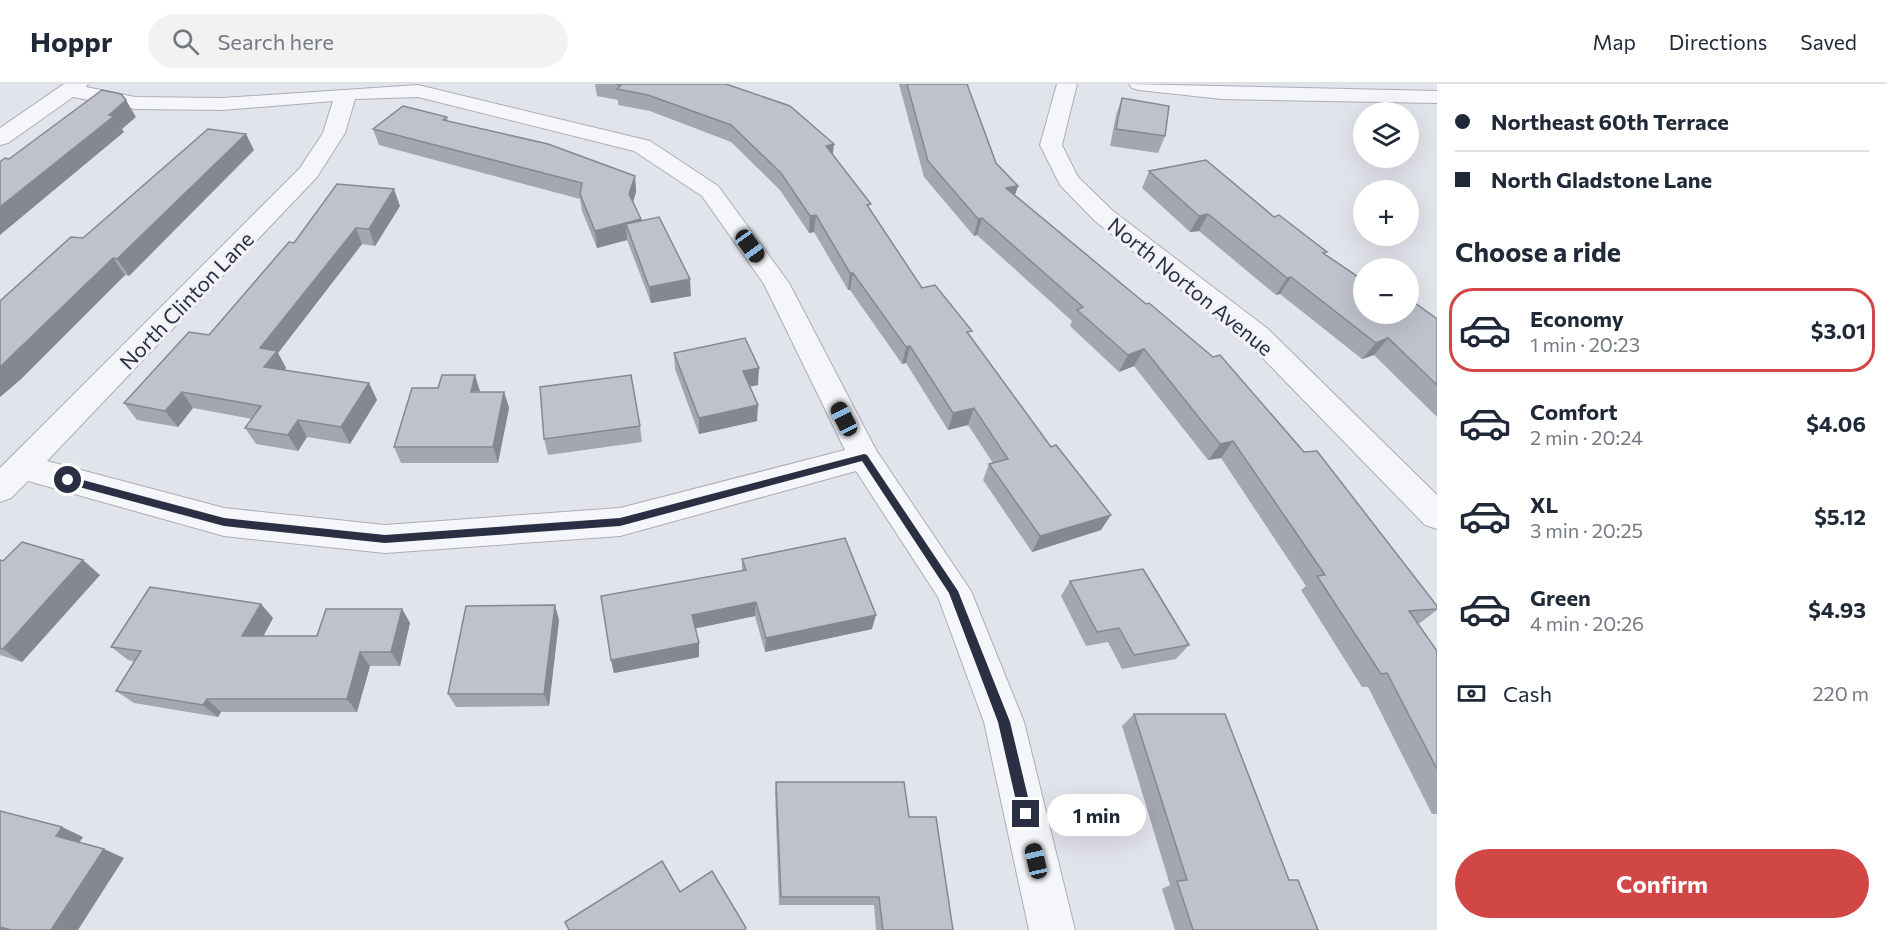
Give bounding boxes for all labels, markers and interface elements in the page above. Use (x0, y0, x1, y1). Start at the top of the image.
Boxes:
search box (148, 14, 568, 68)
text: Hoppr (30, 24, 112, 58)
icon: search (169, 25, 202, 58)
text: Search here (217, 28, 334, 55)
text: Map (1593, 29, 1636, 54)
text: Directions (1669, 29, 1767, 54)
text: Saved (1800, 29, 1857, 54)
map controls (1353, 102, 1419, 324)
button: layers (1353, 102, 1419, 168)
text: Northeast 60th Terrace (1491, 108, 1729, 135)
text: North Gladstone Lane (1491, 166, 1712, 193)
button: + (1353, 180, 1419, 246)
street label: North Norton Avenue (1103, 212, 1279, 360)
street label: North Clinton Lane (114, 226, 258, 374)
car (732, 226, 768, 266)
text: Choose a ride (1455, 235, 1621, 268)
button: − (1353, 258, 1419, 324)
icon: car (1458, 303, 1512, 357)
text: Economy (1530, 305, 1624, 332)
text: $3.01 (1811, 317, 1866, 344)
text: 1 min · 20:23 (1530, 332, 1640, 356)
icon: car (1458, 396, 1512, 450)
text: Comfort (1530, 398, 1618, 425)
car (828, 399, 860, 439)
text: $4.06 (1806, 410, 1866, 437)
text: 2 min · 20:24 (1530, 425, 1643, 449)
route start (54, 466, 81, 493)
icon: car (1458, 489, 1512, 543)
text: XL (1530, 491, 1558, 518)
text: $5.12 (1814, 503, 1866, 530)
text: 3 min · 20:25 (1530, 518, 1643, 542)
icon: car (1458, 582, 1512, 636)
text: Green (1530, 584, 1591, 611)
text: $4.93 (1808, 596, 1866, 623)
text: 4 min · 20:26 (1530, 611, 1644, 635)
icon: cash (1455, 677, 1488, 710)
text: Cash (1503, 680, 1552, 707)
text: 220 m (1813, 681, 1869, 705)
callout: 1 min (1047, 793, 1146, 835)
route end (1012, 800, 1039, 827)
text: 1 min (1073, 803, 1120, 827)
car (1023, 841, 1049, 881)
button: Confirm (1455, 849, 1869, 918)

